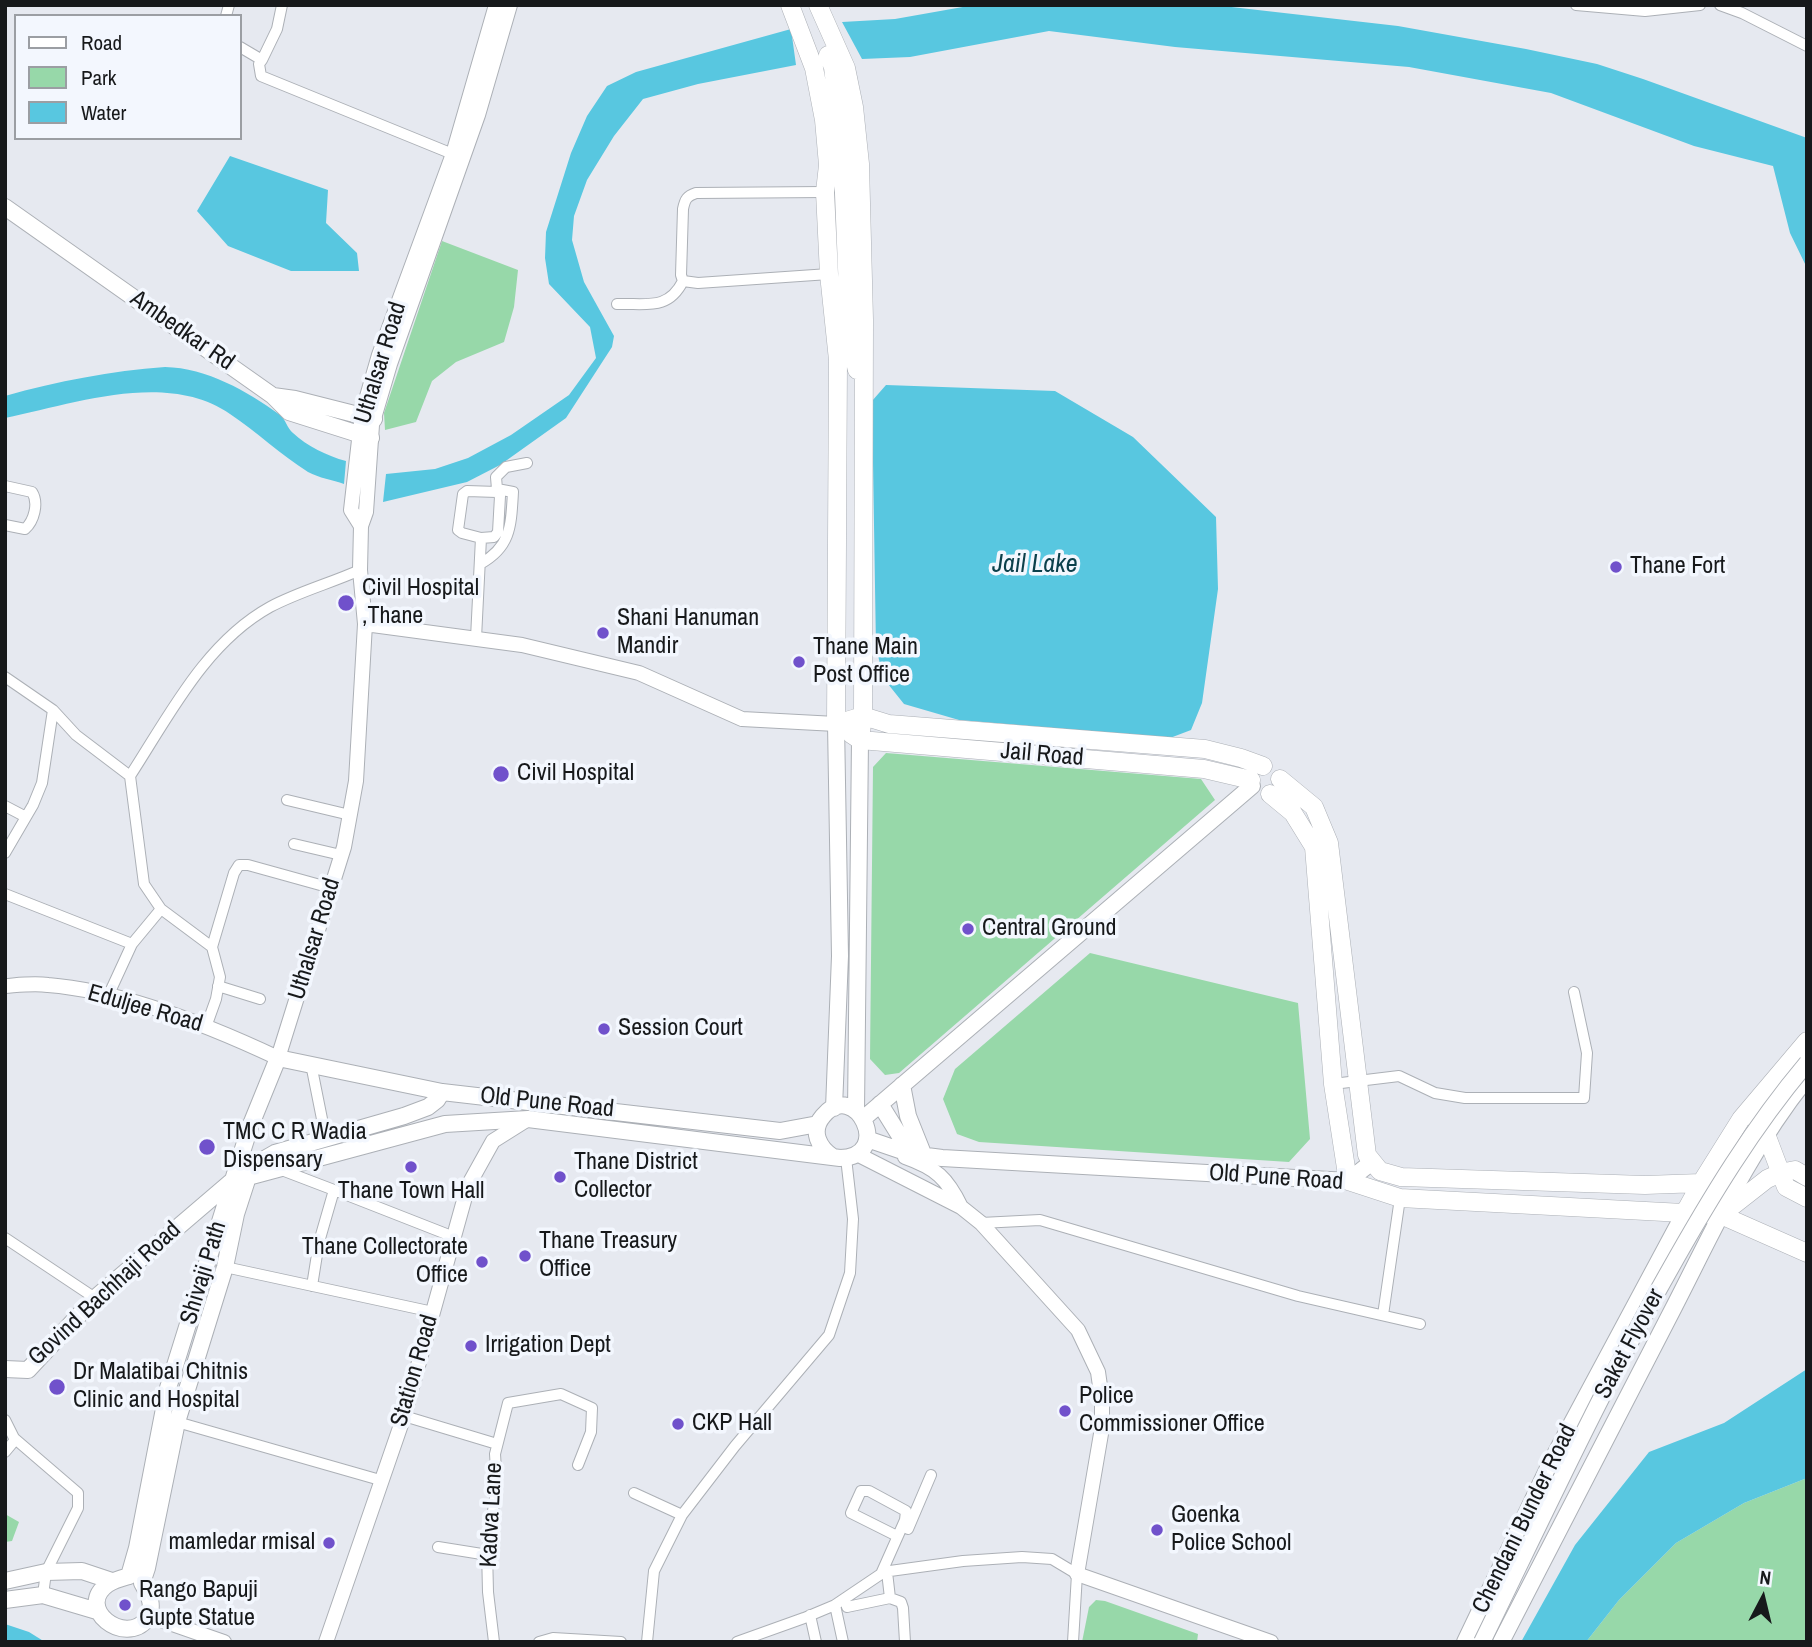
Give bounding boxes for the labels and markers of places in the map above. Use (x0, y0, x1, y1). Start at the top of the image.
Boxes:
place label: Thane Fort (1630, 553, 1725, 581)
marker: Thane Fort (1608, 559, 1624, 575)
place label: Civil Hospital ,Thane (362, 575, 479, 631)
marker: Civil Hospital ,Thane (336, 593, 356, 613)
place label: Shani Hanuman Mandir (617, 605, 759, 661)
marker: Shani Hanuman Mandir (595, 625, 611, 641)
place label: Thane Main Post Office (813, 634, 918, 690)
marker: Thane Main Post Office (791, 654, 807, 670)
place label: Civil Hospital (517, 760, 634, 788)
marker: Civil Hospital (491, 764, 511, 784)
place label: Central Ground (982, 915, 1117, 943)
marker: Central Ground (960, 921, 976, 937)
place label: Session Court (618, 1015, 743, 1043)
marker: Session Court (596, 1021, 612, 1037)
place label: TMC C R Wadia Dispensary (223, 1119, 367, 1175)
marker: TMC C R Wadia Dispensary (197, 1137, 217, 1157)
place label: Thane District Collector (574, 1149, 698, 1205)
marker: Thane Town Hall (403, 1159, 419, 1175)
marker: Thane District Collector (552, 1169, 568, 1185)
place label: Thane Town Hall (338, 1178, 484, 1206)
place label: Thane Treasury Office (539, 1228, 677, 1284)
place label: Thane Collectorate Office (302, 1234, 468, 1290)
marker: Thane Treasury Office (517, 1248, 533, 1264)
marker: Thane Collectorate Office (474, 1254, 490, 1270)
place label: Irrigation Dept (485, 1332, 611, 1360)
marker: Irrigation Dept (463, 1338, 479, 1354)
place label: Dr Malatibai Chitnis Clinic and Hospital (73, 1359, 248, 1415)
marker: Dr Malatibai Chitnis Clinic and Hospital (47, 1377, 67, 1397)
place label: Police Commissioner Office (1079, 1383, 1265, 1439)
marker: Police Commissioner Office (1057, 1403, 1073, 1419)
place label: CKP Hall (692, 1410, 772, 1438)
marker: CKP Hall (670, 1416, 686, 1432)
place label: Goenka Police School (1171, 1502, 1291, 1558)
marker: Goenka Police School (1149, 1522, 1165, 1538)
place label: mamledar rmisal (168, 1529, 315, 1557)
marker: mamledar rmisal (321, 1535, 337, 1551)
place label: Rango Bapuji Gupte Statue (139, 1577, 258, 1633)
marker: Rango Bapuji Gupte Statue (117, 1597, 133, 1613)

